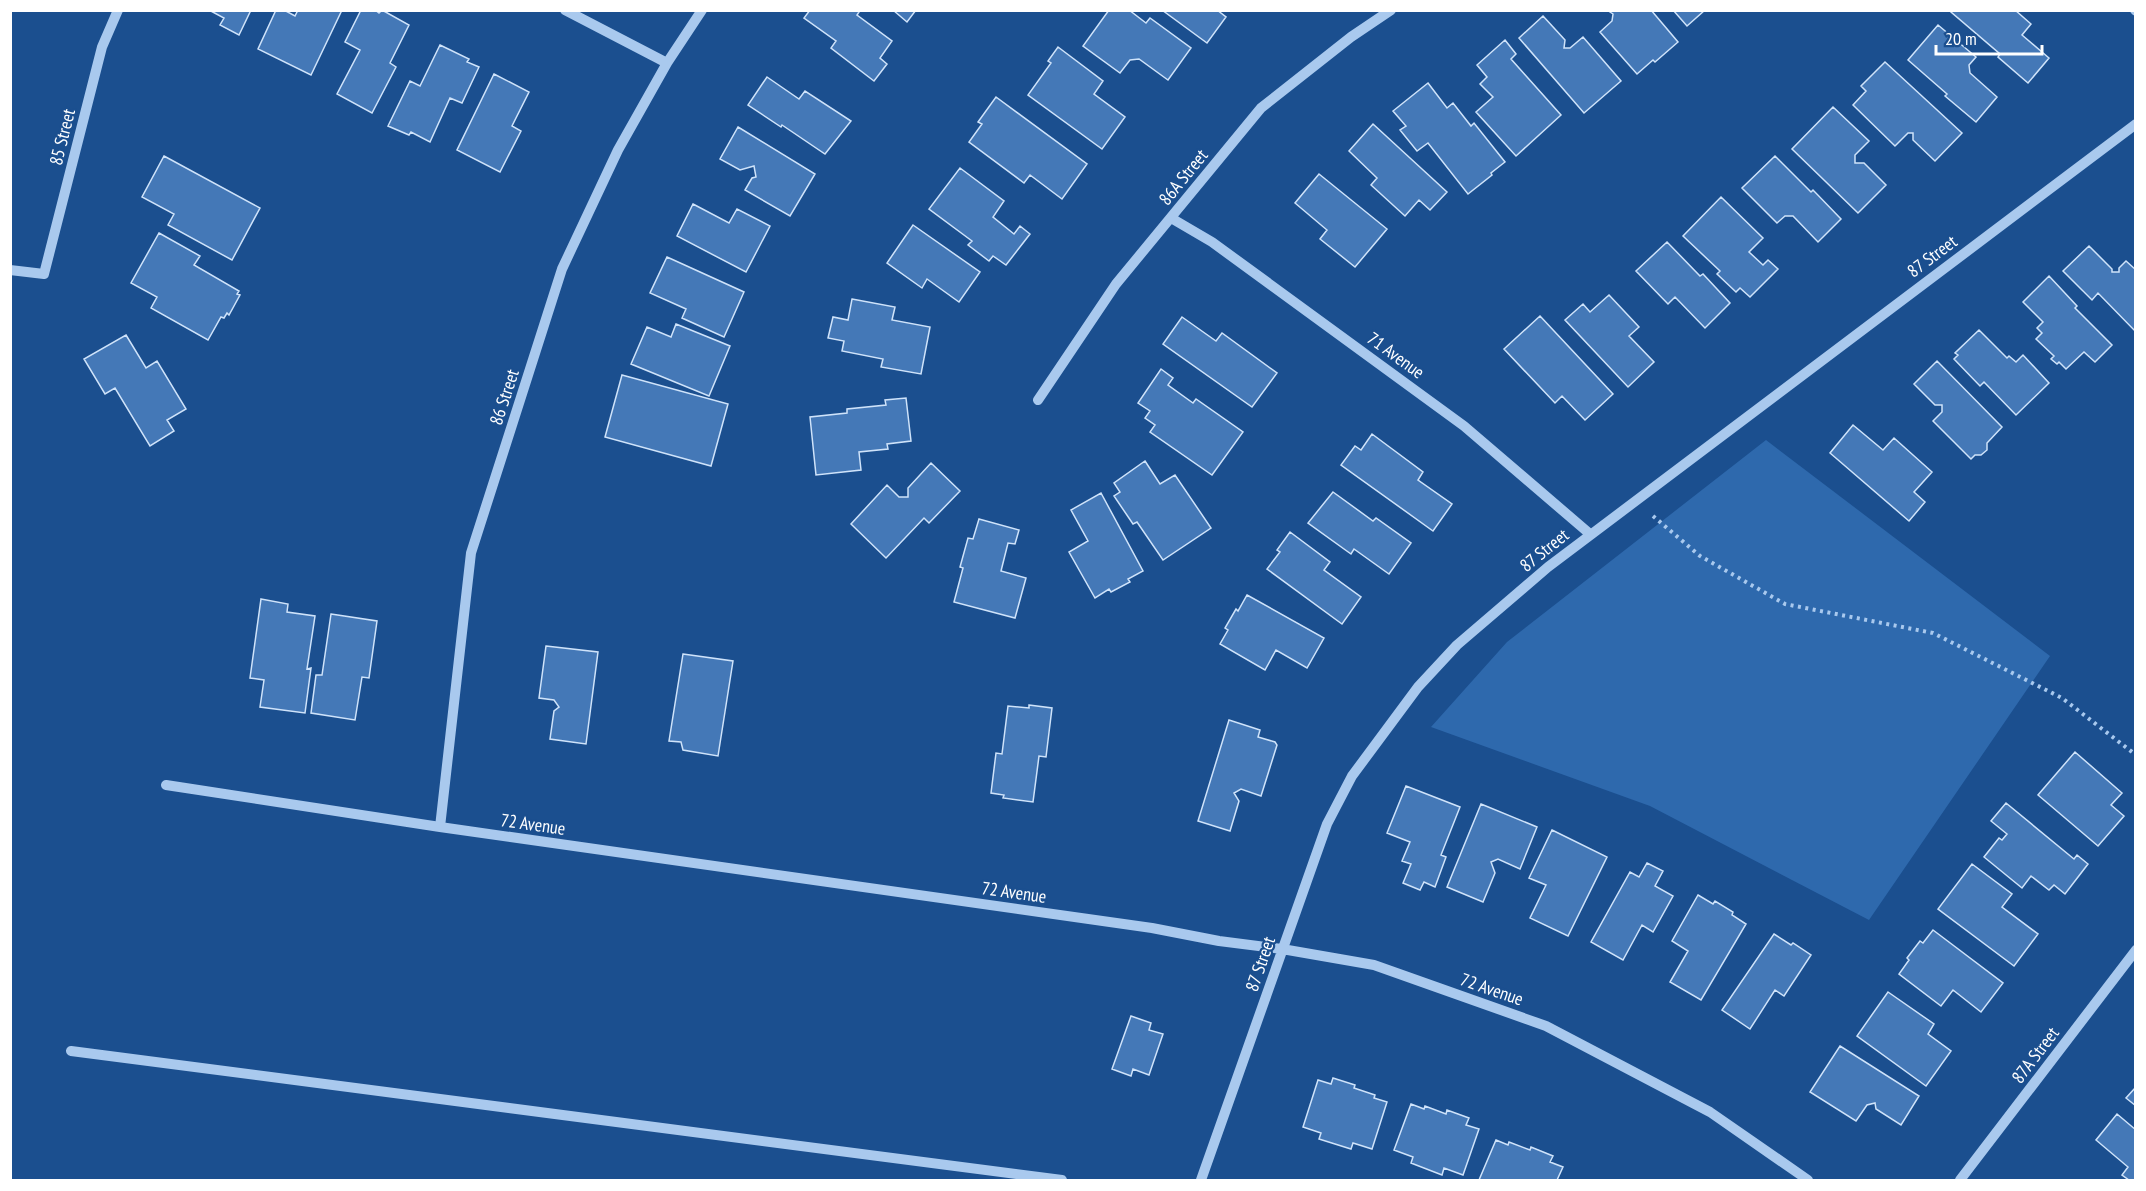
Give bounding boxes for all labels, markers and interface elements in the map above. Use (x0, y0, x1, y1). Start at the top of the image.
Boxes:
scale bar (1936, 18, 2042, 56)
text: 20 m (1945, 27, 1977, 50)
street label: 85 Street (44, 106, 80, 168)
street label: 86A Street (1154, 144, 1212, 210)
street label: 87 Street (1903, 230, 1962, 282)
street label: 71 Avenue (1363, 327, 1429, 383)
street label: 86 Street (484, 366, 524, 428)
street label: 87 Street (1515, 523, 1573, 577)
street label: 72 Avenue (499, 808, 567, 840)
street label: 72 Avenue (980, 876, 1048, 908)
street label: 87 Street (1240, 934, 1280, 994)
street label: 72 Avenue (1457, 968, 1527, 1010)
street label: 87A Street (2006, 1022, 2064, 1088)

